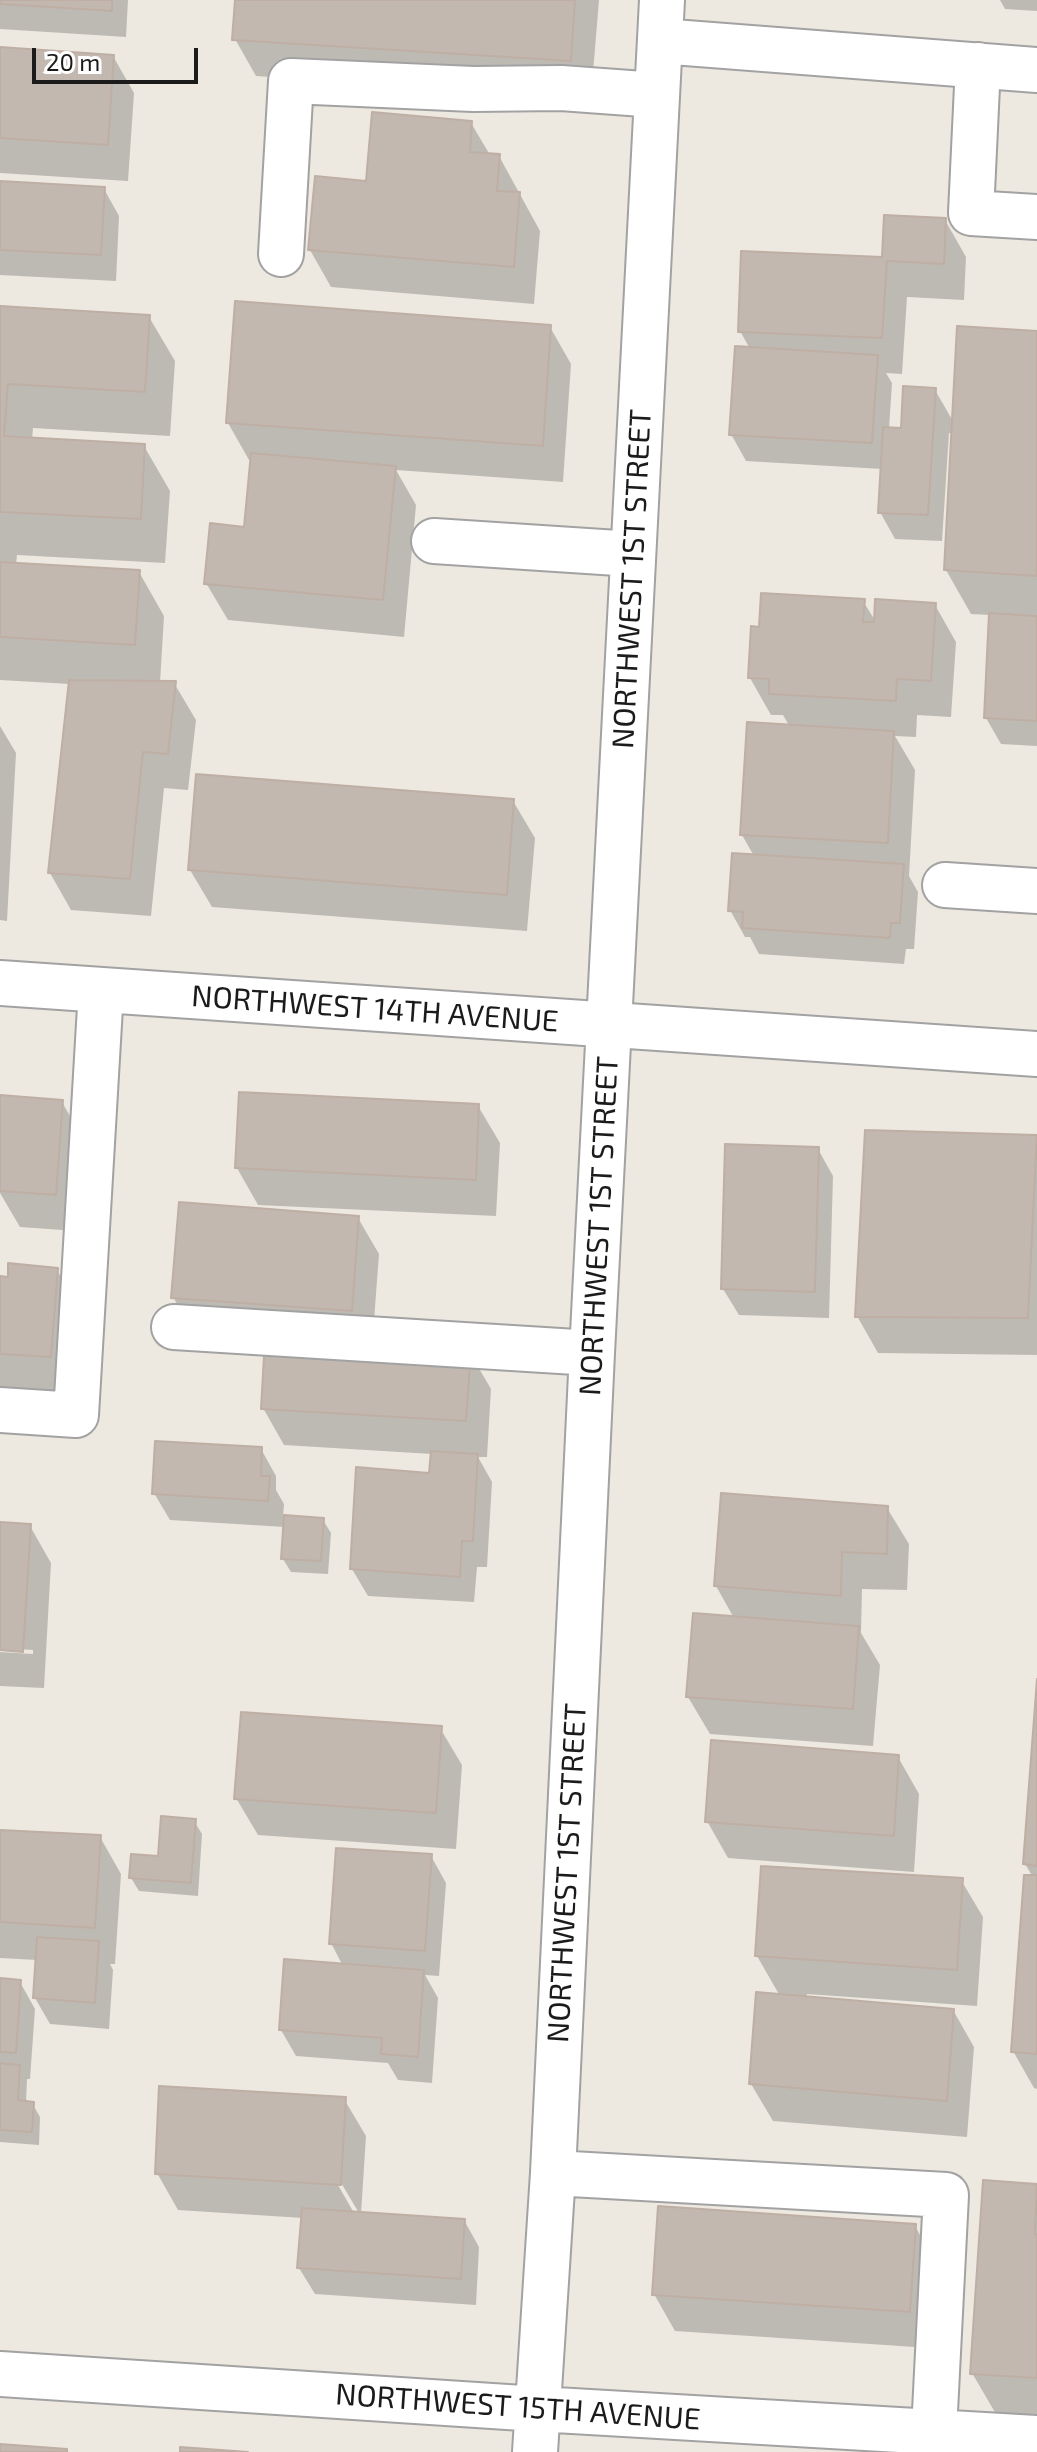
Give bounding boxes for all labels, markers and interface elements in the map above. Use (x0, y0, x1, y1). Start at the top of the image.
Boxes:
scale bar (36, 32, 202, 82)
text: 20 m (46, 47, 100, 76)
street label: NORTHWEST 1ST STREET (605, 408, 659, 750)
street label: NORTHWEST 14TH AVENUE (190, 978, 560, 1040)
street label: NORTHWEST 1ST STREET (572, 1055, 626, 1397)
street label: NORTHWEST 1ST STREET (540, 1702, 594, 2044)
street label: NORTHWEST 15TH AVENUE (334, 2376, 702, 2438)

